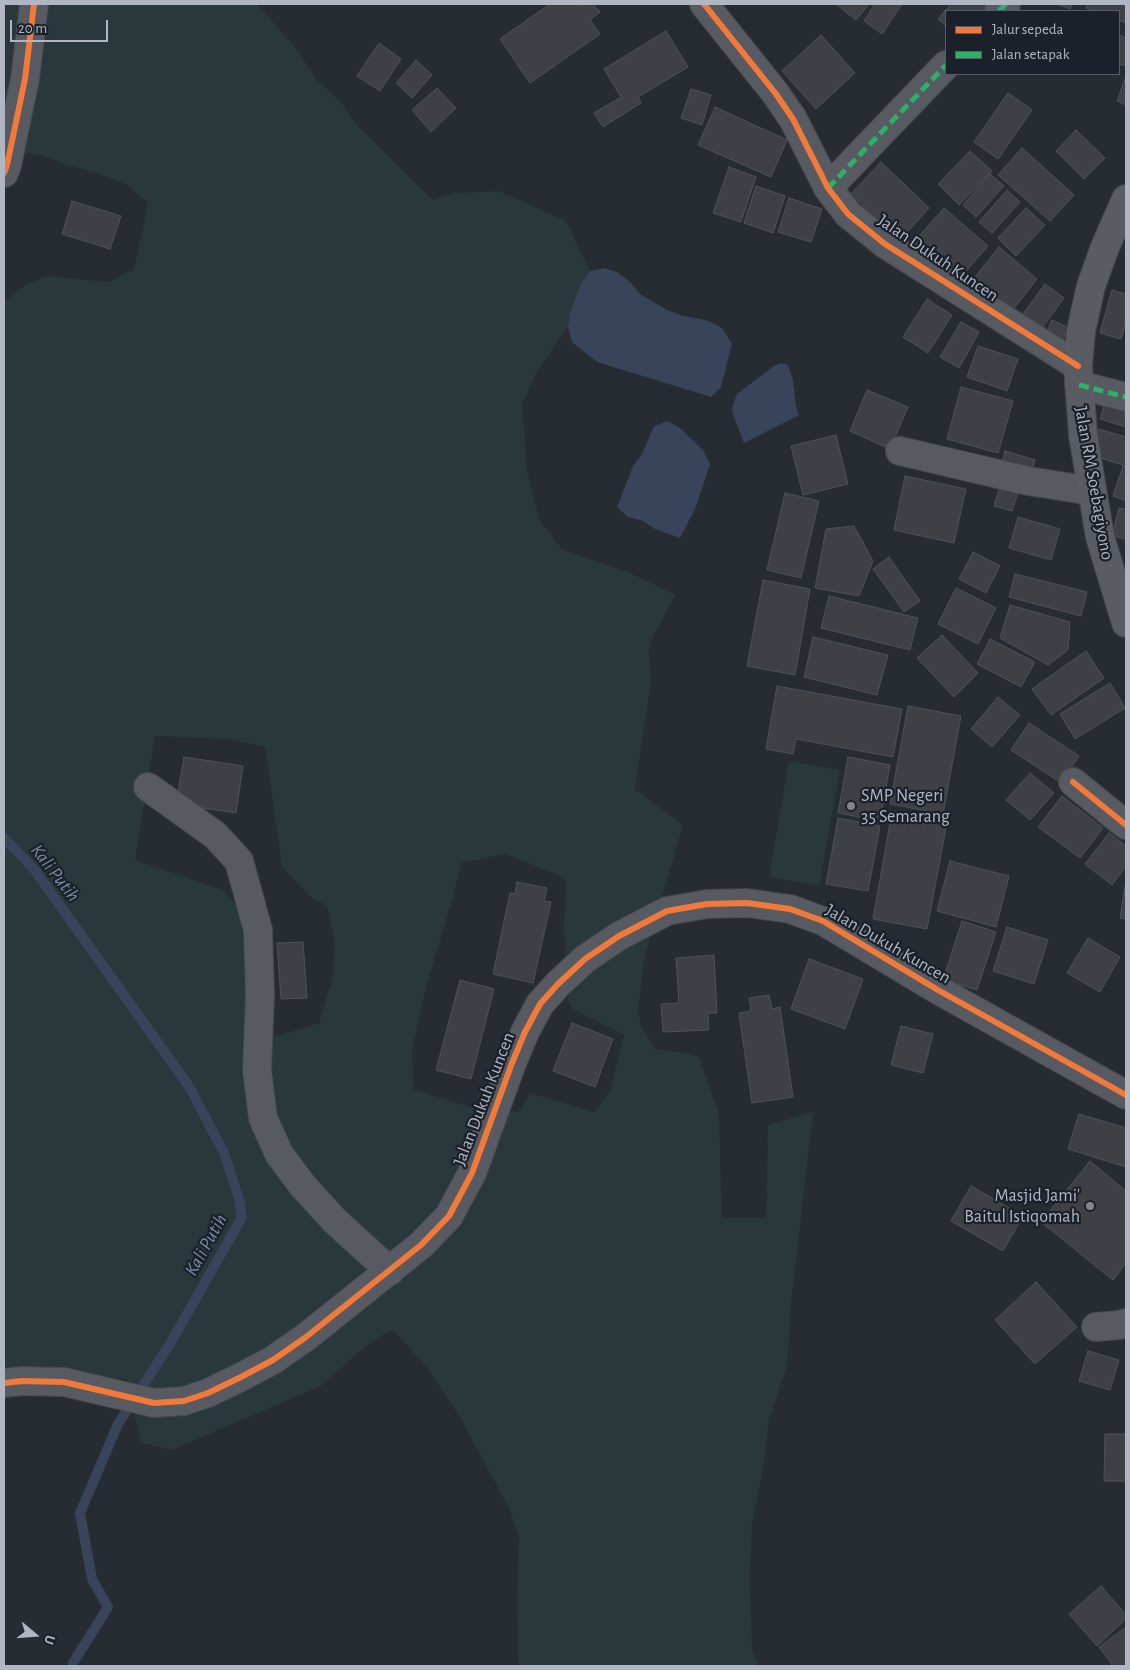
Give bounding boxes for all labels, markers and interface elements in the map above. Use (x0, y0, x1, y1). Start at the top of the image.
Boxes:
scale bar (12, 10, 110, 42)
legend (945, 10, 1120, 75)
text: 20 m (18, 21, 47, 36)
text: Jalur sepeda (992, 22, 1064, 37)
text: Jalan setapak (992, 47, 1070, 62)
street label: Jalan Dukuh Kuncen (873, 210, 1003, 306)
street label: Jalan RM Soebagiyono (1070, 404, 1118, 562)
place label: SMP Negeri 35 Semarang (861, 785, 950, 828)
marker: SMP Negeri 35 Semarang (845, 800, 857, 812)
water label: Kali Putih (25, 840, 85, 906)
street label: Jalan Dukuh Kuncen (821, 899, 955, 989)
street label: Jalan Dukuh Kuncen (449, 1029, 519, 1169)
place label: Masjid Jami' Baitul Istiqomah (964, 1185, 1080, 1228)
marker: Masjid Jami' Baitul Istiqomah (1084, 1200, 1096, 1212)
water label: Kali Putih (180, 1210, 232, 1280)
north arrow (10, 1610, 60, 1660)
text: U (41, 1633, 57, 1646)

